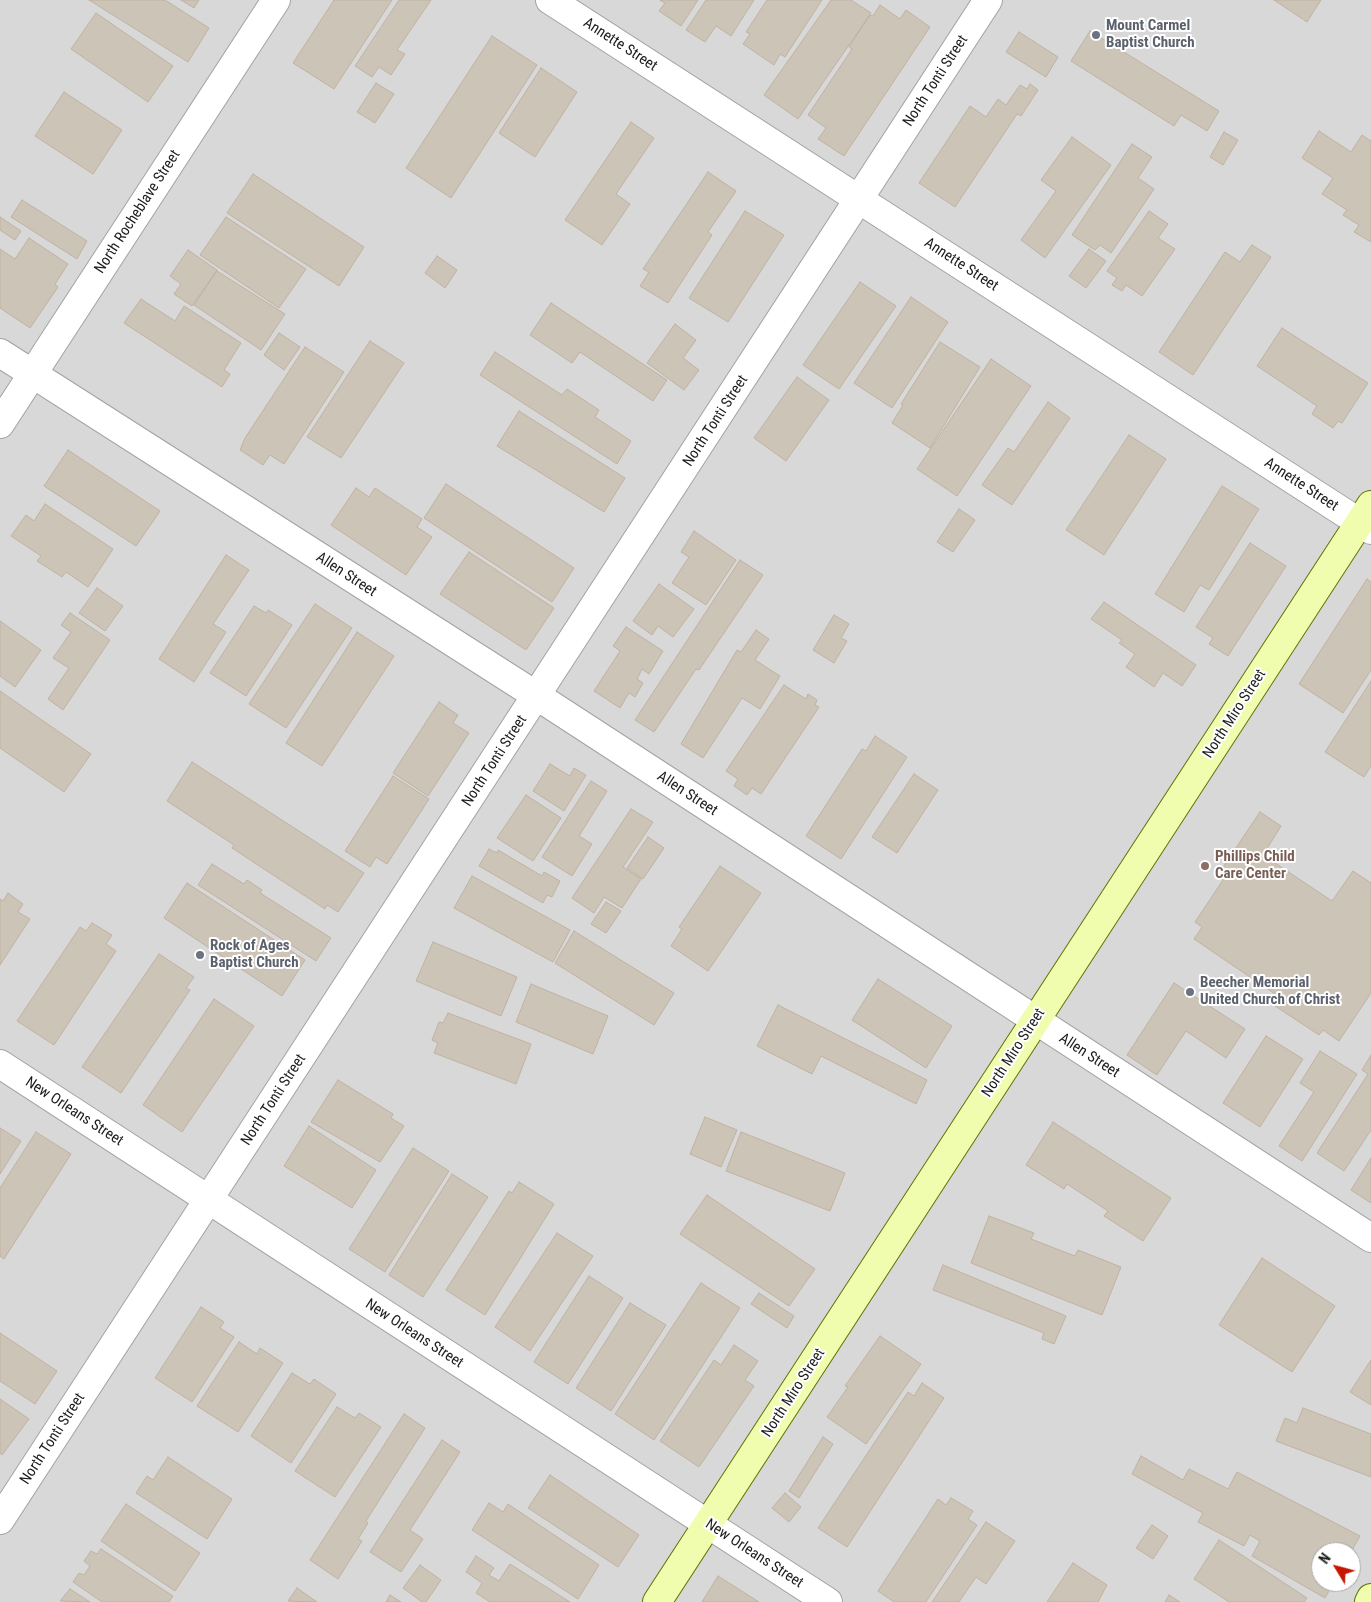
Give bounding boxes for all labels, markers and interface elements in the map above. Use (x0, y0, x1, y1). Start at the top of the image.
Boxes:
street label: Annette Street (580, 14, 660, 76)
place label: Mount Carmel Baptist Church (1106, 17, 1195, 52)
marker: Mount Carmel Baptist Church (1090, 29, 1102, 41)
street label: North Tonti Street (900, 32, 972, 130)
street label: North Rocheblave Street (91, 147, 185, 277)
street label: Annette Street (921, 234, 1001, 296)
street label: North Tonti Street (680, 372, 752, 470)
street label: Annette Street (1261, 454, 1341, 516)
street label: Allen Street (312, 549, 380, 601)
street label: North Miro Street (1200, 666, 1270, 762)
street label: North Tonti Street (459, 712, 531, 810)
street label: Allen Street (653, 768, 721, 820)
place label: Phillips Child Care Center (1215, 848, 1295, 883)
marker: Phillips Child Care Center (1199, 860, 1211, 872)
place label: Rock of Ages Baptist Church (210, 937, 299, 972)
marker: Rock of Ages Baptist Church (194, 949, 206, 961)
place label: Beecher Memorial United Church of Christ (1200, 974, 1340, 1009)
marker: Beecher Memorial United Church of Christ (1184, 986, 1196, 998)
street label: North Miro Street (979, 1005, 1049, 1101)
street label: Allen Street (1055, 1030, 1123, 1082)
street label: North Tonti Street (238, 1051, 310, 1149)
street label: New Orleans Street (22, 1074, 126, 1150)
street label: New Orleans Street (362, 1296, 466, 1372)
street label: North Miro Street (759, 1345, 829, 1441)
street label: North Tonti Street (17, 1390, 89, 1488)
street label: New Orleans Street (702, 1516, 806, 1592)
north arrow (1311, 1542, 1361, 1592)
text: N (1316, 1550, 1334, 1567)

